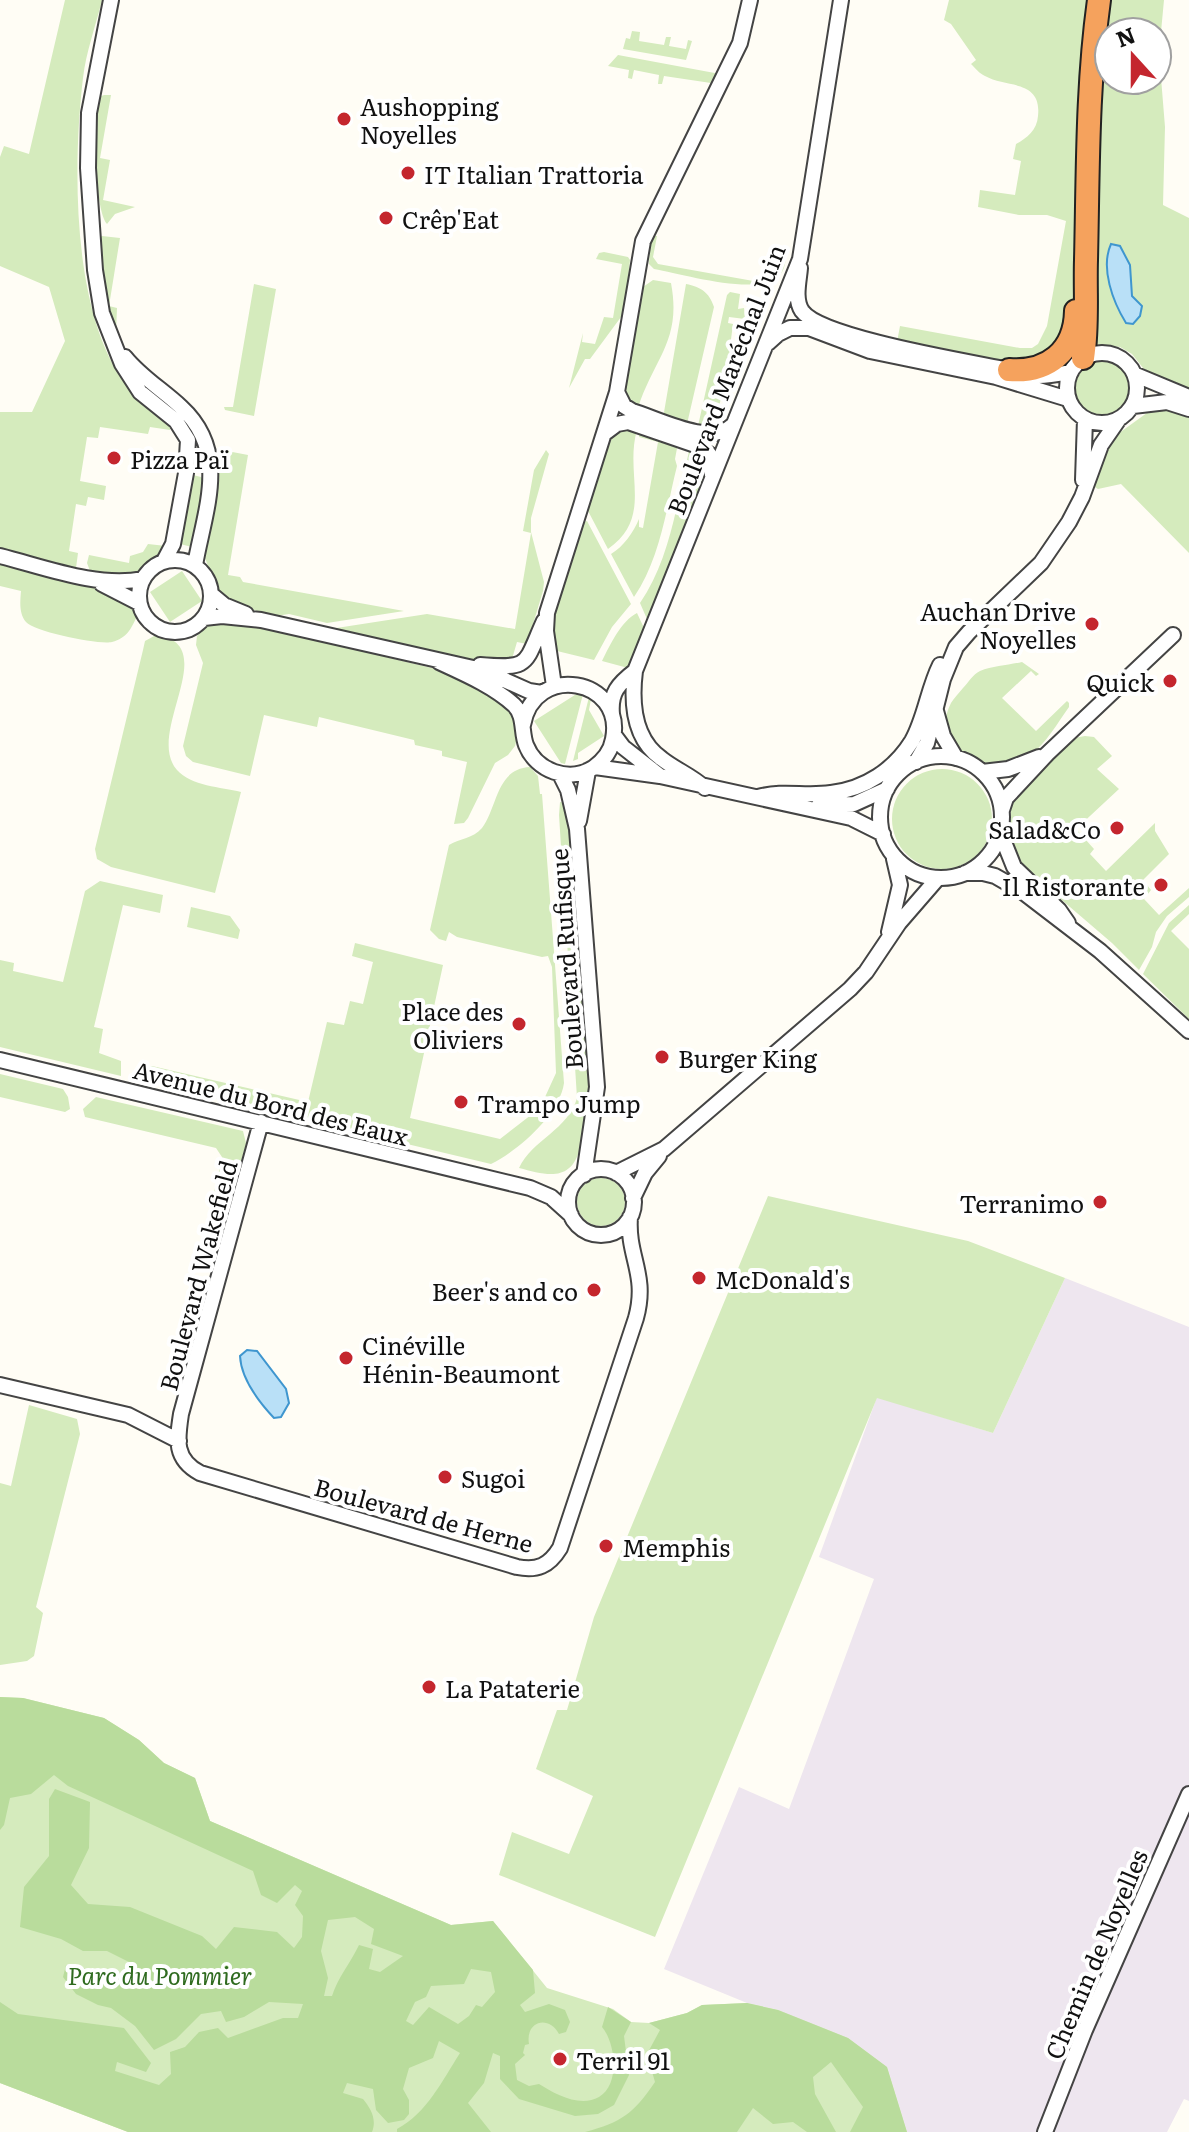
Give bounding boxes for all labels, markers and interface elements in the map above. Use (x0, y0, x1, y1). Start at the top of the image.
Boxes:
north arrow (1093, 16, 1173, 96)
text: N (1111, 17, 1140, 55)
place label: Aushopping Noyelles (360, 88, 500, 151)
marker: Aushopping Noyelles (335, 110, 353, 128)
place label: IT Italian Trattoria (424, 156, 644, 191)
marker: IT Italian Trattoria (399, 164, 417, 182)
place label: Crêp'Eat (402, 201, 499, 236)
marker: Crêp'Eat (377, 209, 395, 227)
street label: Boulevard Maréchal Juin (657, 239, 793, 519)
place label: Pizza Paï (130, 441, 229, 476)
marker: Pizza Paï (105, 449, 123, 467)
place label: Auchan Drive Noyelles (920, 593, 1076, 656)
marker: Auchan Drive Noyelles (1083, 615, 1101, 633)
place label: Quick (1086, 664, 1154, 699)
marker: Quick (1161, 672, 1179, 690)
place label: Salad&Co (988, 811, 1101, 846)
marker: Salad&Co (1108, 819, 1126, 837)
street label: Boulevard Rufisque (540, 847, 590, 1071)
place label: Il Ristorante (1002, 868, 1145, 903)
marker: Il Ristorante (1152, 876, 1170, 894)
place label: Place des Oliviers (401, 993, 503, 1056)
marker: Place des Oliviers (510, 1015, 528, 1033)
place label: Burger King (678, 1040, 818, 1075)
marker: Burger King (653, 1048, 671, 1066)
street label: Avenue du Bord des Eaux (130, 1051, 413, 1153)
place label: Trampo Jump (477, 1085, 641, 1120)
marker: Trampo Jump (452, 1093, 470, 1111)
street label: Boulevard Wakefield (149, 1155, 245, 1394)
place label: Terranimo (959, 1185, 1084, 1220)
marker: Terranimo (1091, 1193, 1109, 1211)
place label: McDonald's (715, 1261, 850, 1296)
marker: McDonald's (690, 1269, 708, 1287)
place label: Beer's and co (432, 1273, 578, 1308)
marker: Beer's and co (585, 1281, 603, 1299)
place label: Cinéville Hénin-Beaumont (362, 1327, 560, 1390)
marker: Cinéville Hénin-Beaumont (337, 1349, 355, 1367)
place label: Sugoi (461, 1460, 525, 1495)
street label: Boulevard de Herne (311, 1468, 537, 1560)
marker: Sugoi (436, 1468, 454, 1486)
place label: Memphis (622, 1529, 730, 1564)
marker: Memphis (597, 1537, 615, 1555)
place label: La Pataterie (445, 1670, 580, 1705)
marker: La Pataterie (420, 1678, 438, 1696)
street label: Chemin de Noyelles (1035, 1844, 1155, 2064)
park label: Parc du Pommier (68, 1957, 252, 1992)
place label: Terril 91 (576, 2042, 670, 2077)
marker: Terril 91 (551, 2050, 569, 2068)

